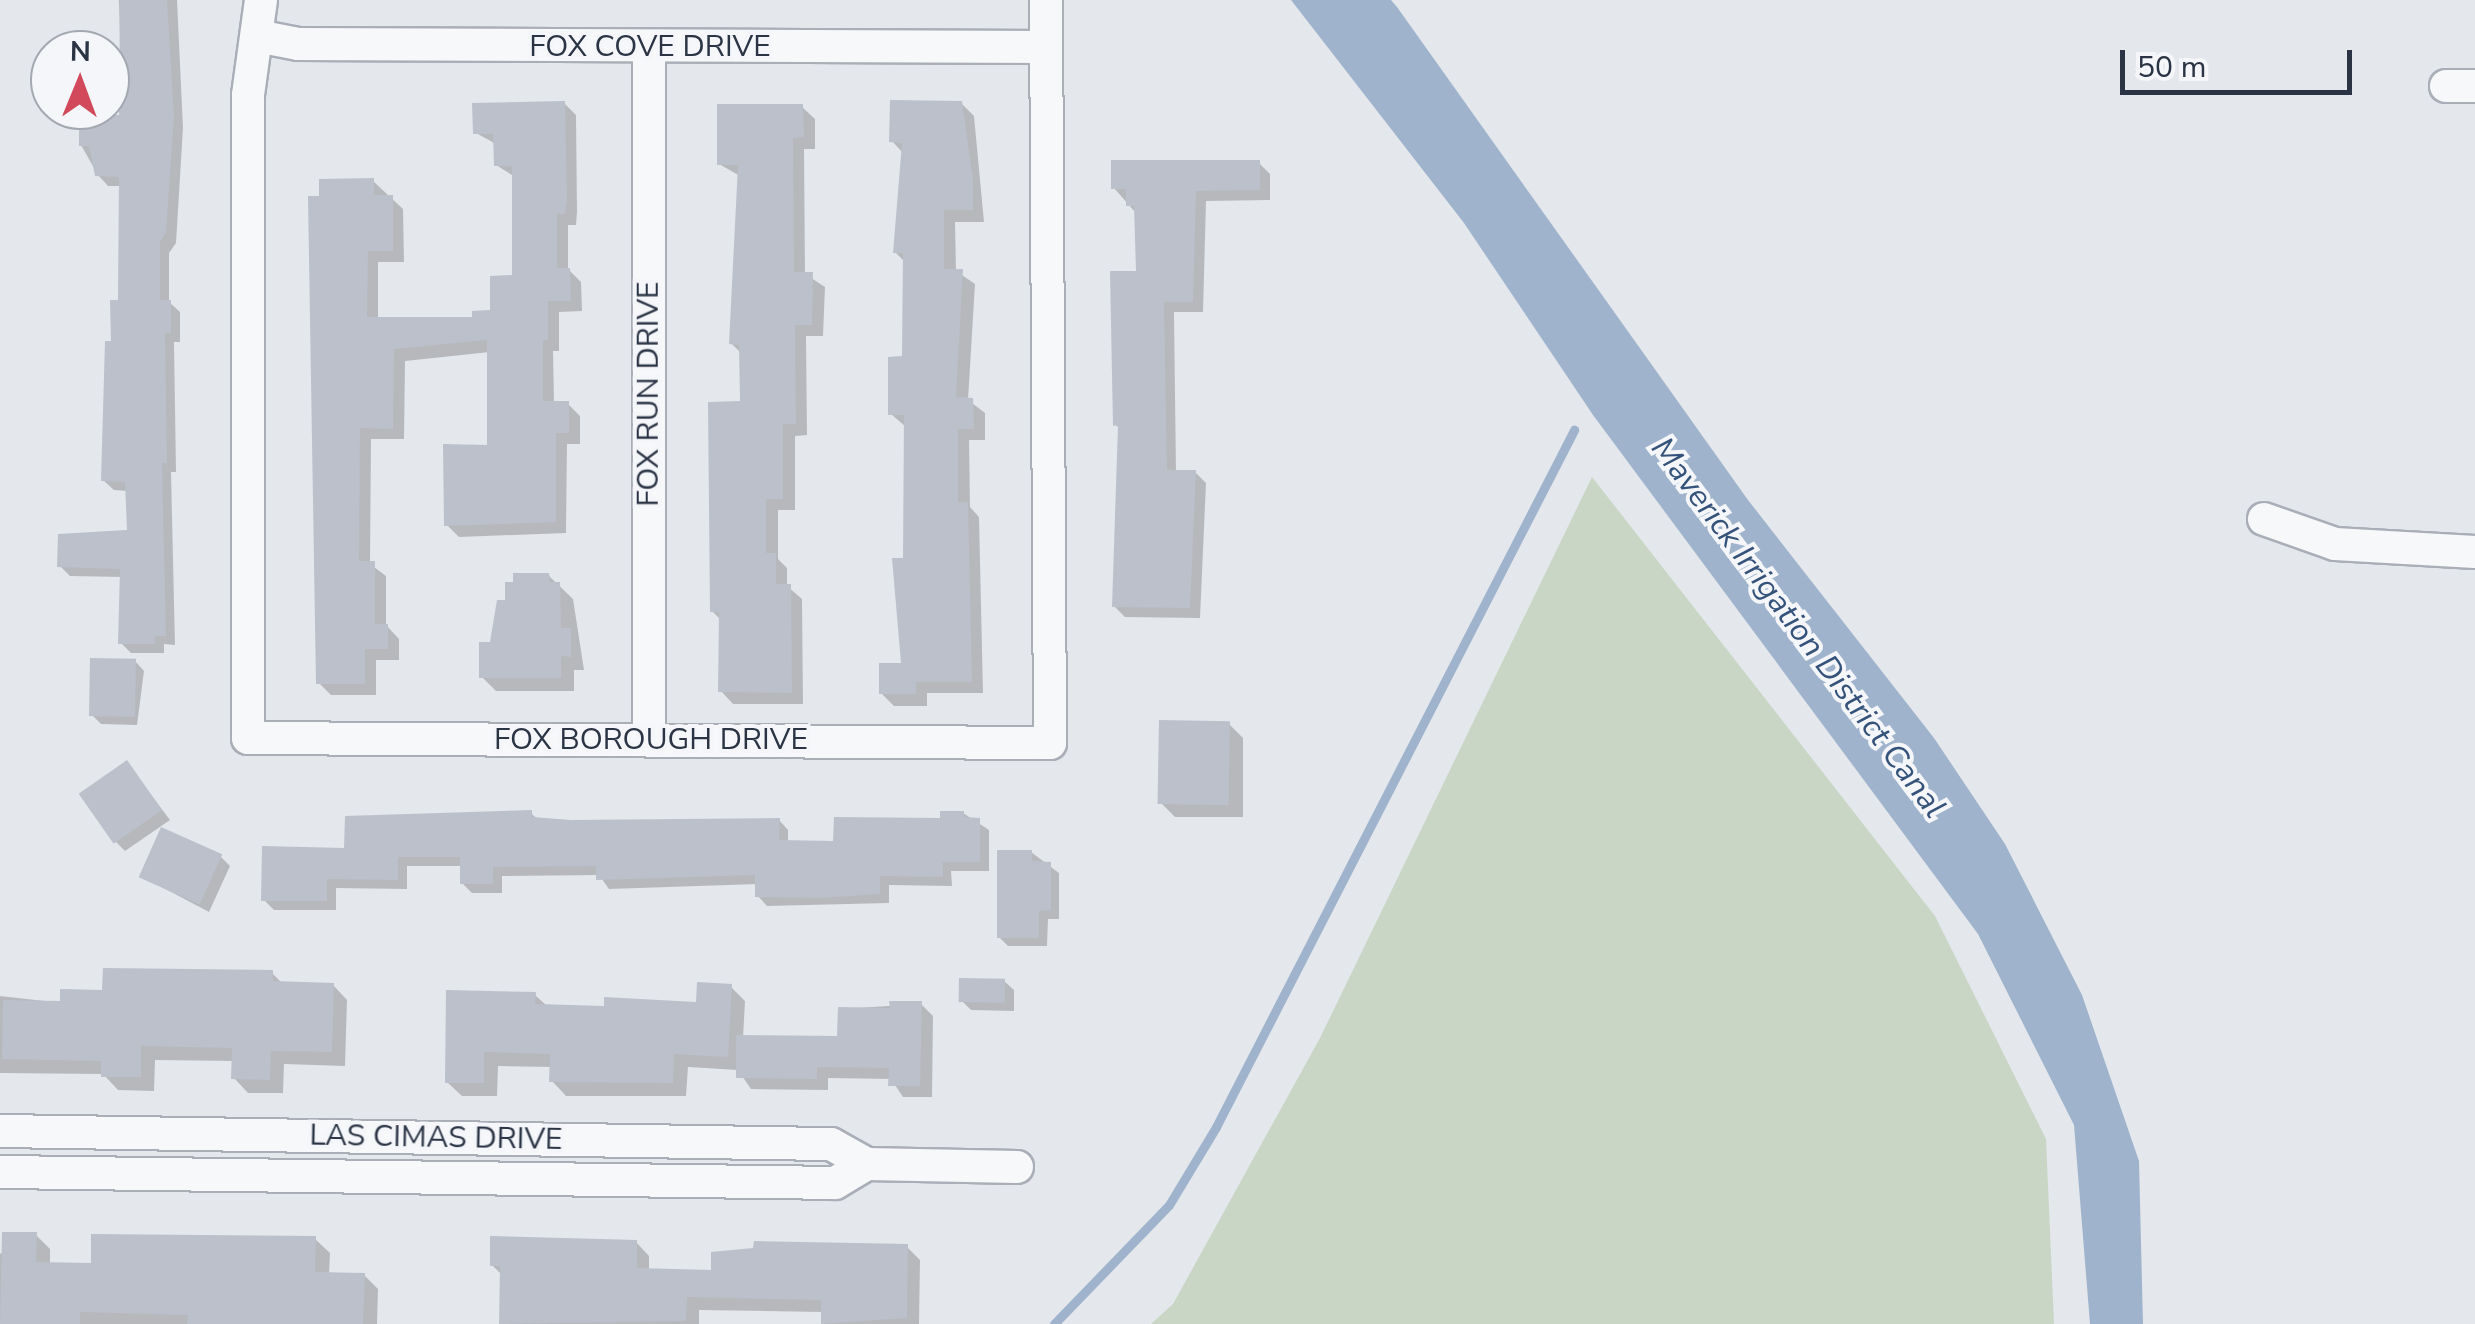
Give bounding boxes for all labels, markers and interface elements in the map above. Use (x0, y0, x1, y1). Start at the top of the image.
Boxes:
street label: FOX COVE DRIVE (529, 29, 771, 65)
north arrow (30, 30, 130, 130)
scale bar (2125, 30, 2358, 92)
text: N (70, 33, 91, 71)
text: 50 m (2137, 47, 2206, 88)
street label: FOX RUN DRIVE (631, 281, 667, 507)
water label: Maverick Irrigation District Canal (1643, 430, 1953, 826)
street label: FOX BOROUGH DRIVE (494, 722, 808, 758)
street label: LAS CIMAS DRIVE (309, 1118, 563, 1158)

